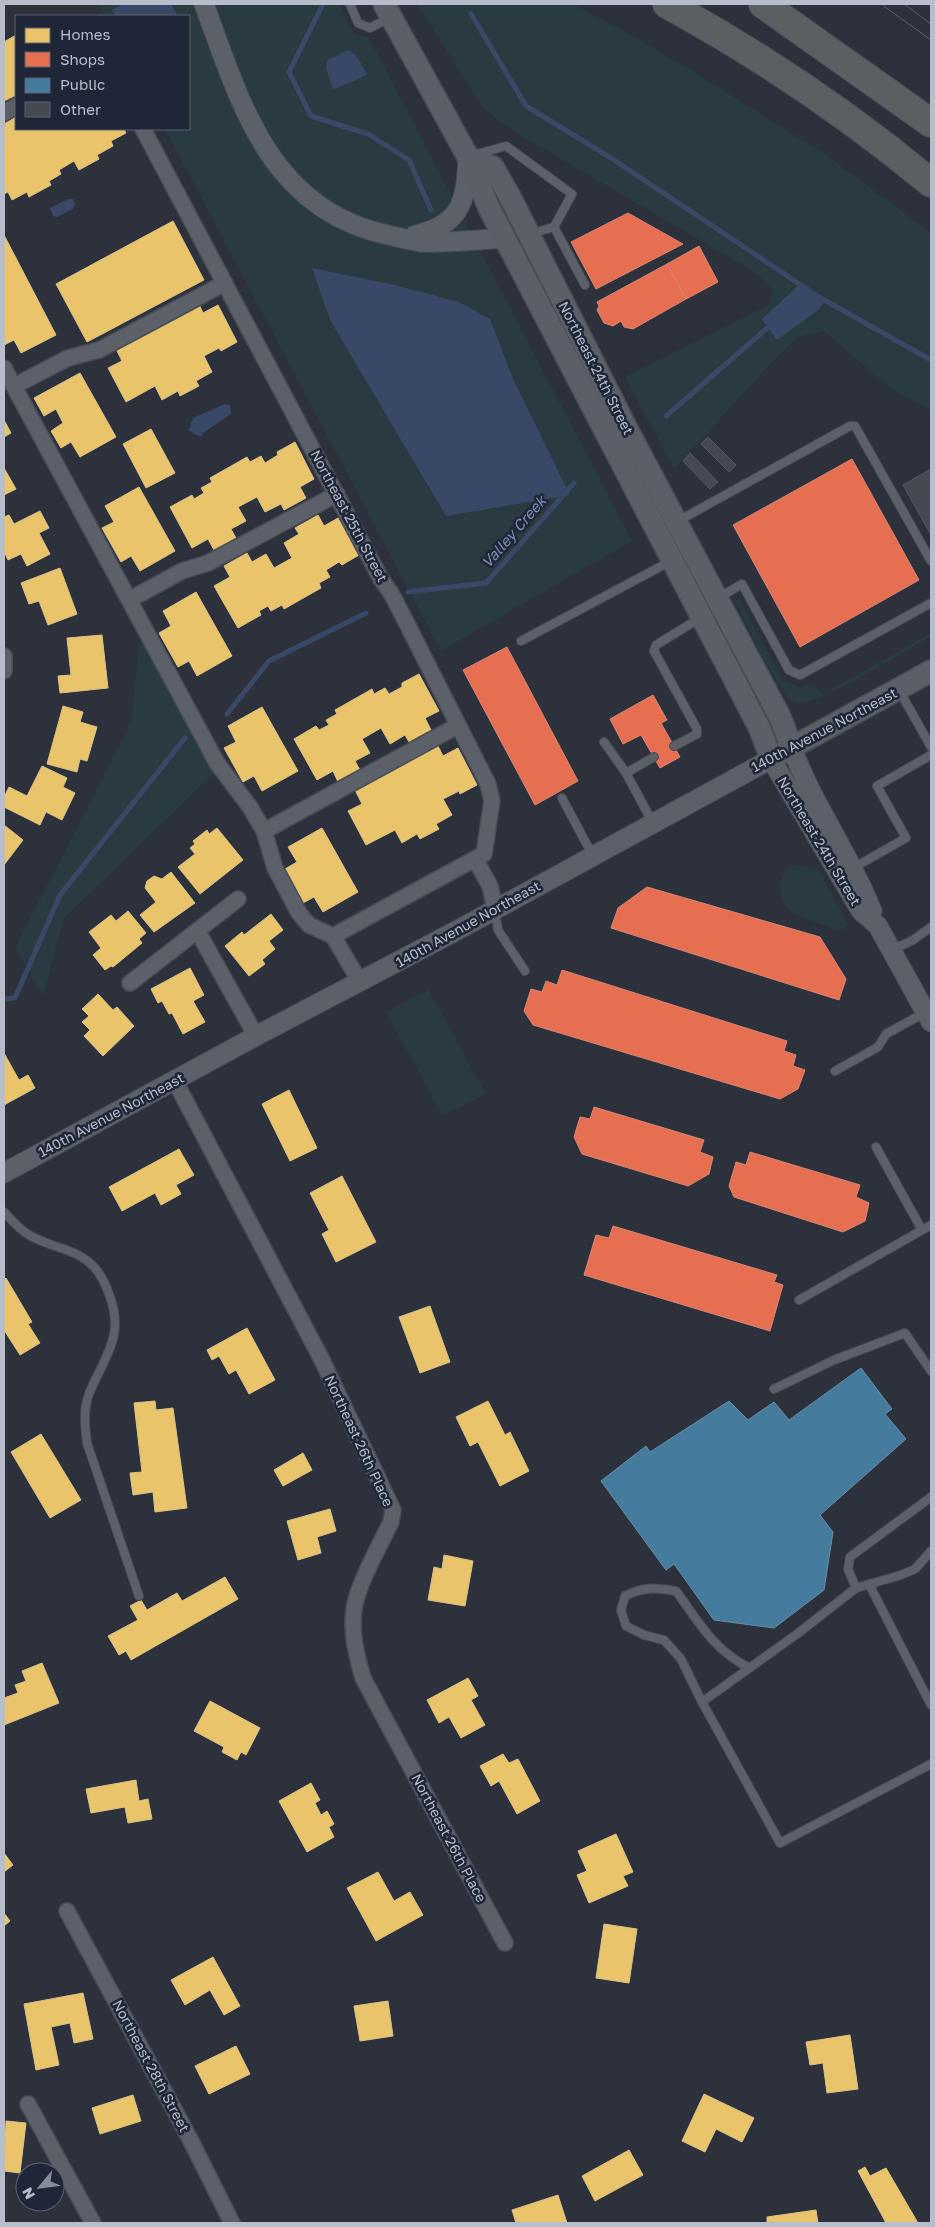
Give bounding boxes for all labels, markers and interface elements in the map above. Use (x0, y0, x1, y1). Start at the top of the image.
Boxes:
legend (15, 15, 190, 130)
text: Homes (60, 25, 110, 43)
text: Shops (60, 50, 105, 68)
text: Public (60, 75, 105, 93)
text: Other (60, 100, 101, 118)
street label: Northeast 24th Street (555, 298, 637, 437)
street label: Northeast 25th Street (307, 447, 391, 585)
water label: Valley Creek (477, 491, 551, 572)
street label: 140th Avenue Northeast (748, 684, 900, 775)
street label: Northeast 24th Street (774, 773, 865, 908)
street label: 140th Avenue Northeast (392, 877, 543, 970)
street label: 140th Avenue Northeast (35, 1069, 187, 1160)
street label: Northeast 26th Place (321, 1372, 397, 1509)
street label: Northeast 26th Place (408, 1771, 491, 1905)
street label: Northeast 28th Street (109, 1997, 194, 2135)
north arrow (15, 2162, 65, 2212)
text: N (18, 2185, 38, 2202)

